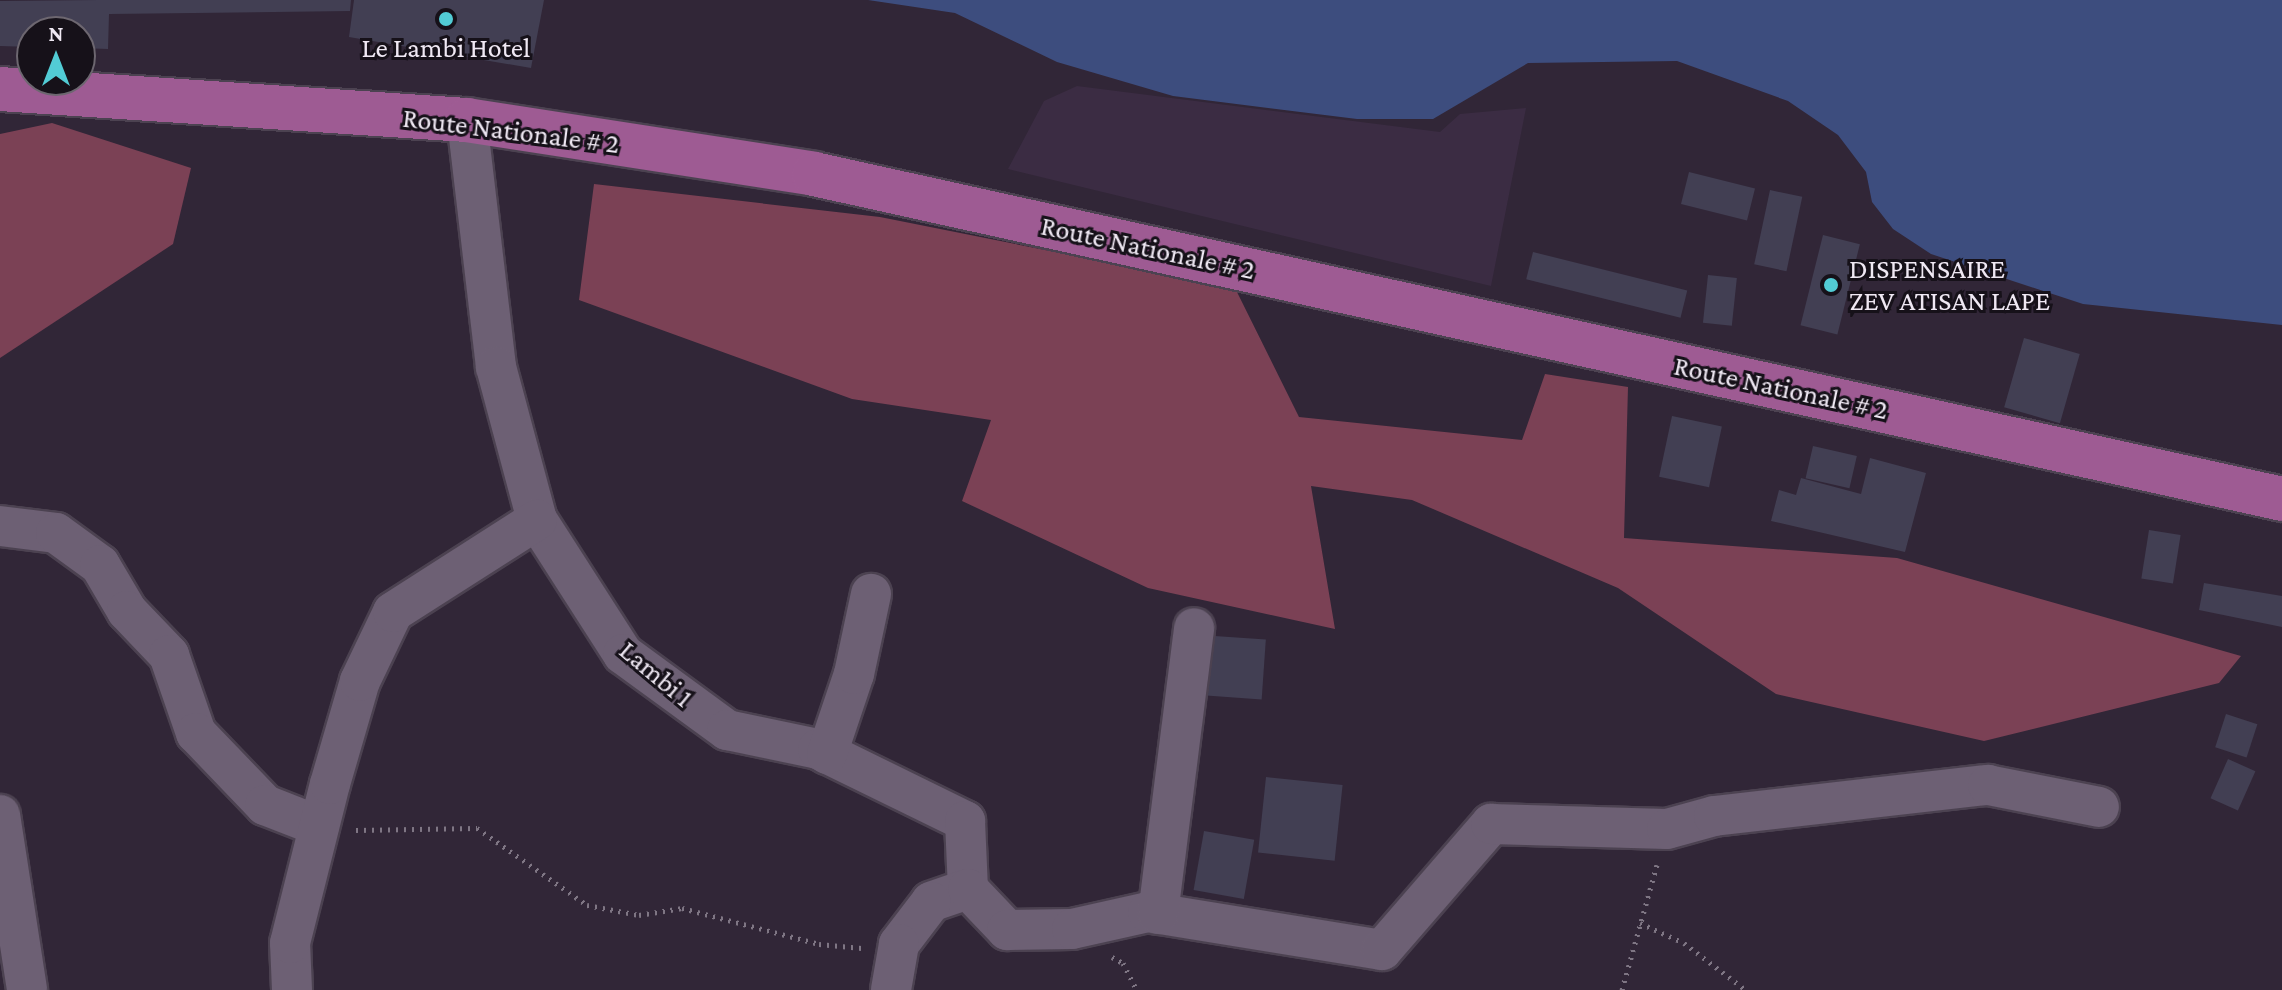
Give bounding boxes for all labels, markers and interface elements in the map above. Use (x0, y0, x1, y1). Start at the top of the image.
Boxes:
marker: Le Lambi Hotel (437, 10, 455, 28)
north arrow (16, 16, 96, 96)
text: N (49, 21, 64, 46)
place label: Le Lambi Hotel (362, 31, 530, 65)
street label: Route Nationale # 2 (401, 101, 621, 161)
street label: Route Nationale # 2 (1038, 209, 1258, 287)
place label: DISPENSAIRE ZEV ATISAN LAPE (1849, 252, 2050, 318)
marker: DISPENSAIRE ZEV ATISAN LAPE (1820, 274, 1842, 296)
street label: Route Nationale # 2 (1671, 349, 1891, 427)
street label: Lambi 1 (612, 634, 700, 714)

